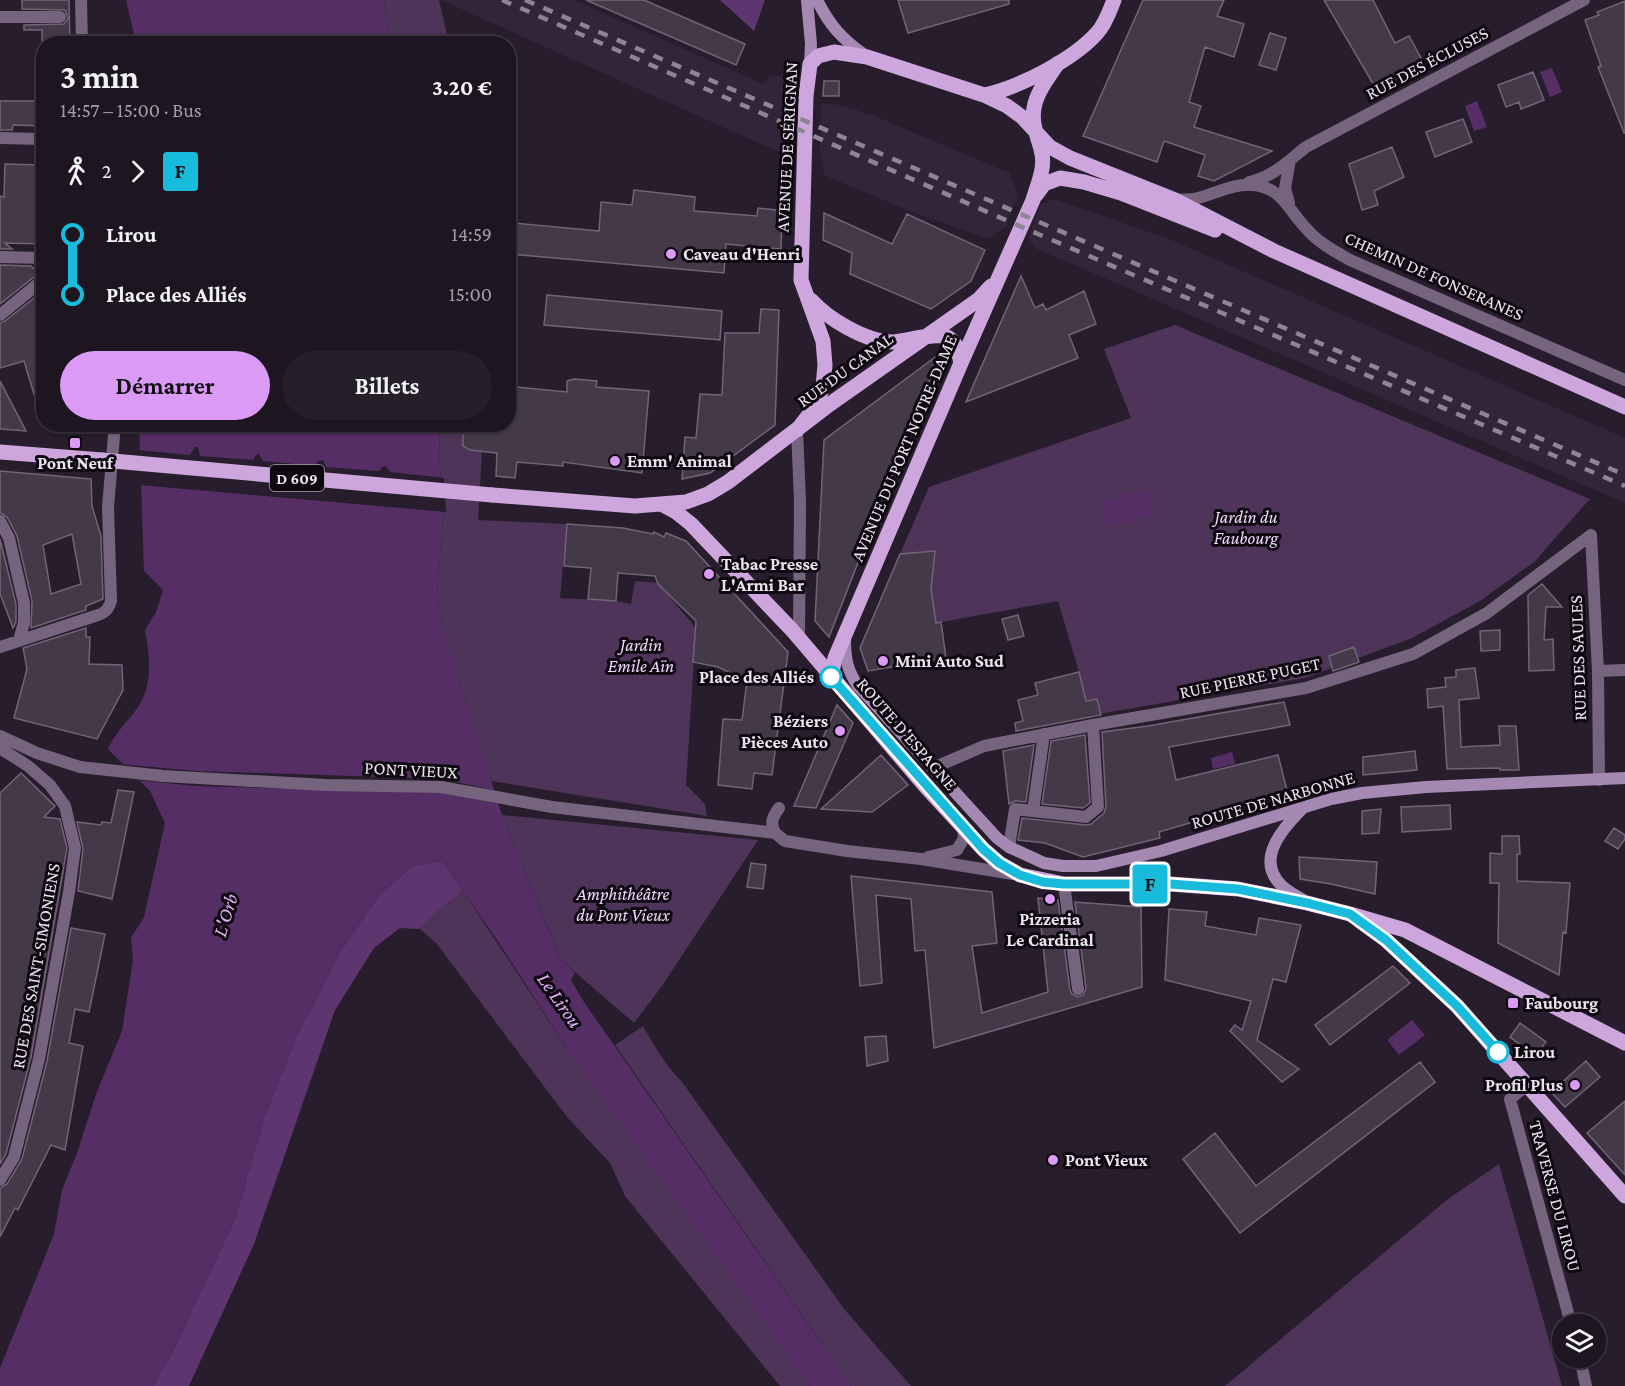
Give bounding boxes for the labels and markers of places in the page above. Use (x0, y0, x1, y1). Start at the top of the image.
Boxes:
place label: Caveau d'Henri (683, 244, 801, 264)
marker: Caveau d'Henri (664, 247, 678, 261)
marker: Pont Neuf (68, 436, 82, 450)
place label: Emm' Animal (627, 451, 732, 471)
place label: Pont Neuf (37, 453, 114, 473)
marker: Emm' Animal (608, 454, 622, 468)
place label: Tabac Presse L'Armi Bar (721, 554, 818, 595)
marker: Tabac Presse L'Armi Bar (702, 567, 716, 581)
place label: Mini Auto Sud (895, 651, 1004, 671)
marker: Mini Auto Sud (876, 654, 890, 668)
marker: Place des Alliés (820, 666, 842, 688)
place label: Place des Alliés (699, 667, 814, 687)
place label: Béziers Pièces Auto (741, 711, 828, 752)
marker: Béziers Pièces Auto (833, 724, 847, 738)
marker: Pizzeria Le Cardinal (1043, 892, 1057, 906)
place label: Pizzeria Le Cardinal (1006, 909, 1094, 950)
place label: Faubourg (1525, 993, 1598, 1013)
marker: Faubourg (1506, 996, 1520, 1010)
marker: Lirou (1487, 1041, 1509, 1063)
place label: Lirou (1514, 1042, 1556, 1062)
place label: Profil Plus (1485, 1075, 1563, 1095)
marker: Profil Plus (1568, 1078, 1582, 1092)
place label: Pont Vieux (1065, 1150, 1148, 1170)
marker: Pont Vieux (1046, 1153, 1060, 1167)

